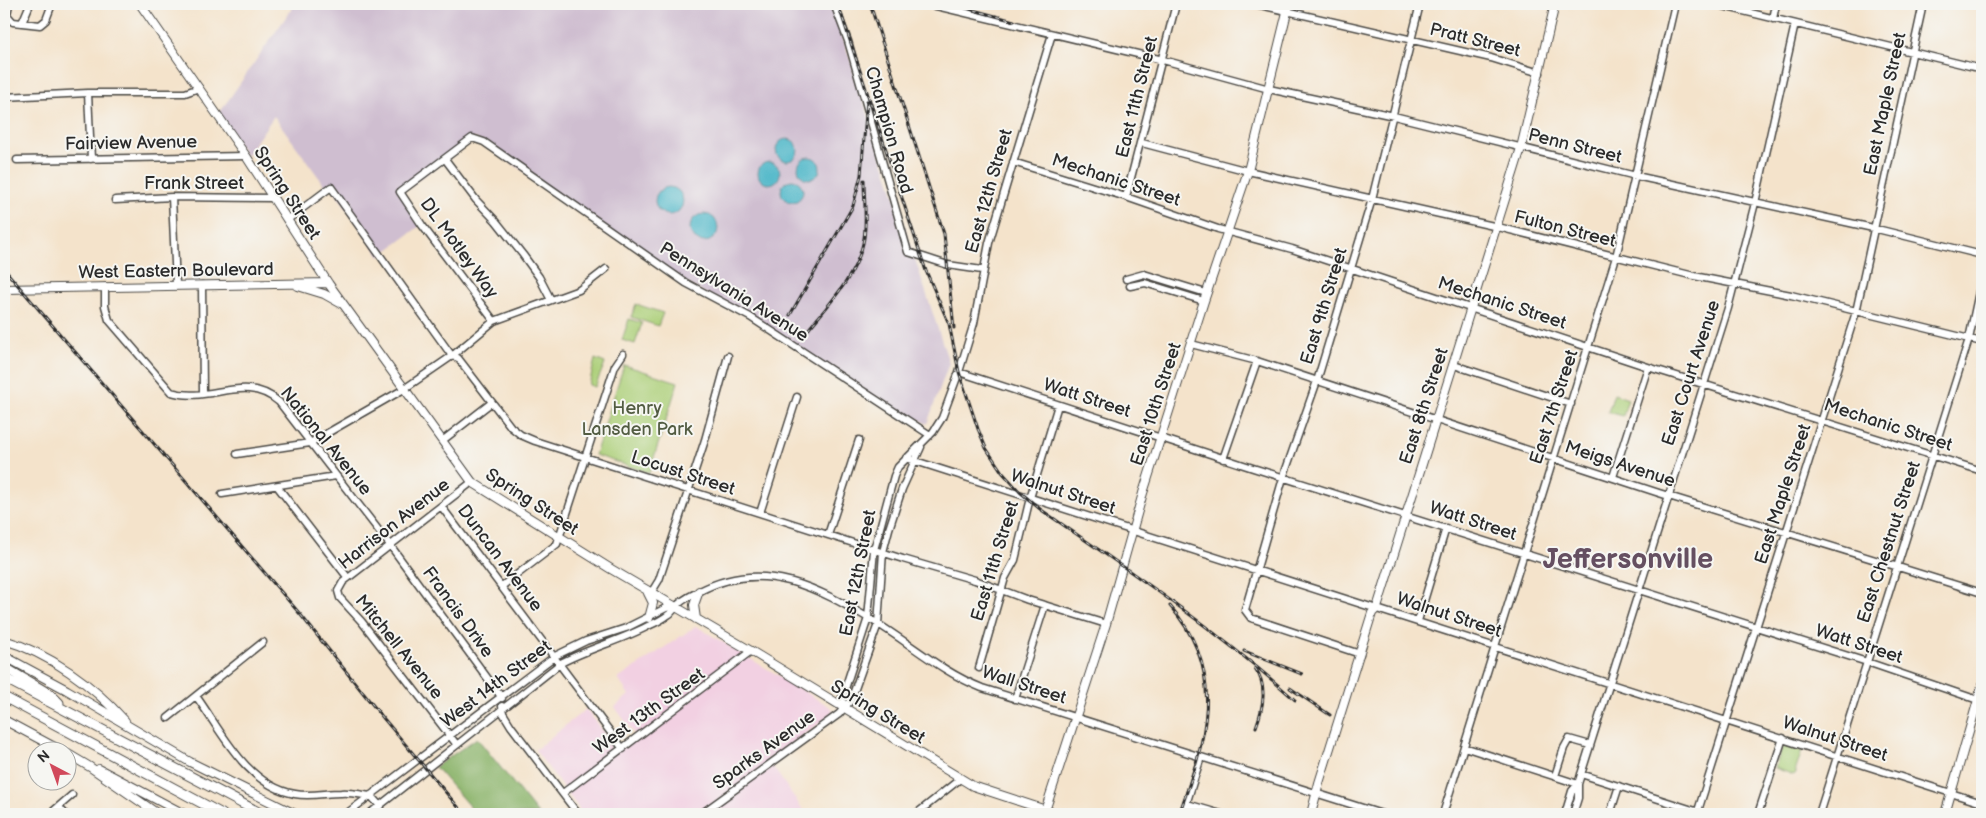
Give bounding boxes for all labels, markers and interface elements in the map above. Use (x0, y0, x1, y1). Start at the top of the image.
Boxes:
street label: Pratt Street (1428, 19, 1523, 62)
street label: East Maple Street (1860, 30, 1911, 178)
street label: East 11th Street (1112, 34, 1162, 160)
street label: Champion Road (861, 64, 917, 196)
street label: Penn Street (1526, 124, 1624, 168)
street label: East 12th Street (961, 126, 1017, 256)
street label: Fairview Avenue (65, 131, 197, 155)
street label: Spring Street (249, 143, 325, 244)
street label: Mechanic Street (1049, 149, 1183, 211)
street label: Frank Street (144, 173, 244, 194)
street label: DL Motley Way (416, 194, 503, 303)
street label: Fulton Street (1512, 206, 1618, 252)
street label: Pennsylvania Avenue (656, 238, 812, 346)
street label: East 9th Street (1296, 245, 1352, 367)
street label: West Eastern Boulevard (78, 259, 274, 283)
street label: Mechanic Street (1435, 272, 1569, 334)
street label: East Court Avenue (1658, 297, 1725, 448)
street label: East 10th Street (1126, 339, 1186, 468)
street label: East 8th Street (1395, 345, 1453, 467)
street label: East 7th Street (1526, 347, 1583, 467)
street label: Watt Street (1041, 374, 1134, 422)
street label: National Avenue (276, 383, 376, 500)
street label: Mechanic Street (1821, 394, 1955, 456)
park label: Henry Lansden Park (581, 398, 693, 440)
street label: East Maple Street (1750, 421, 1816, 567)
street label: Meigs Avenue (1562, 436, 1678, 492)
street label: Locust Street (628, 446, 738, 500)
street label: East Chestnut Street (1853, 458, 1925, 625)
street label: Spring Street (482, 464, 583, 540)
street label: Walnut Street (1008, 465, 1119, 519)
street label: Harrison Avenue (334, 474, 454, 574)
street label: Watt Street (1427, 497, 1520, 545)
street label: East 11th Street (967, 498, 1023, 624)
street label: Duncan Avenue (453, 500, 547, 616)
street label: East 12th Street (835, 508, 881, 638)
district label: Jeffersonville (1543, 543, 1713, 576)
street label: Francis Drive (418, 563, 498, 662)
street label: Walnut Street (1394, 588, 1505, 642)
street label: Mitchell Avenue (350, 591, 448, 704)
street label: Watt Street (1813, 620, 1906, 668)
street label: West 14th Street (437, 635, 556, 732)
street label: Wall Street (979, 661, 1069, 709)
street label: West 13th Street (589, 663, 709, 759)
street label: Spring Street (827, 676, 929, 749)
street label: Sparks Avenue (709, 706, 819, 794)
street label: Walnut Street (1780, 712, 1891, 766)
north arrow (28, 740, 78, 790)
text: N (34, 747, 53, 766)

